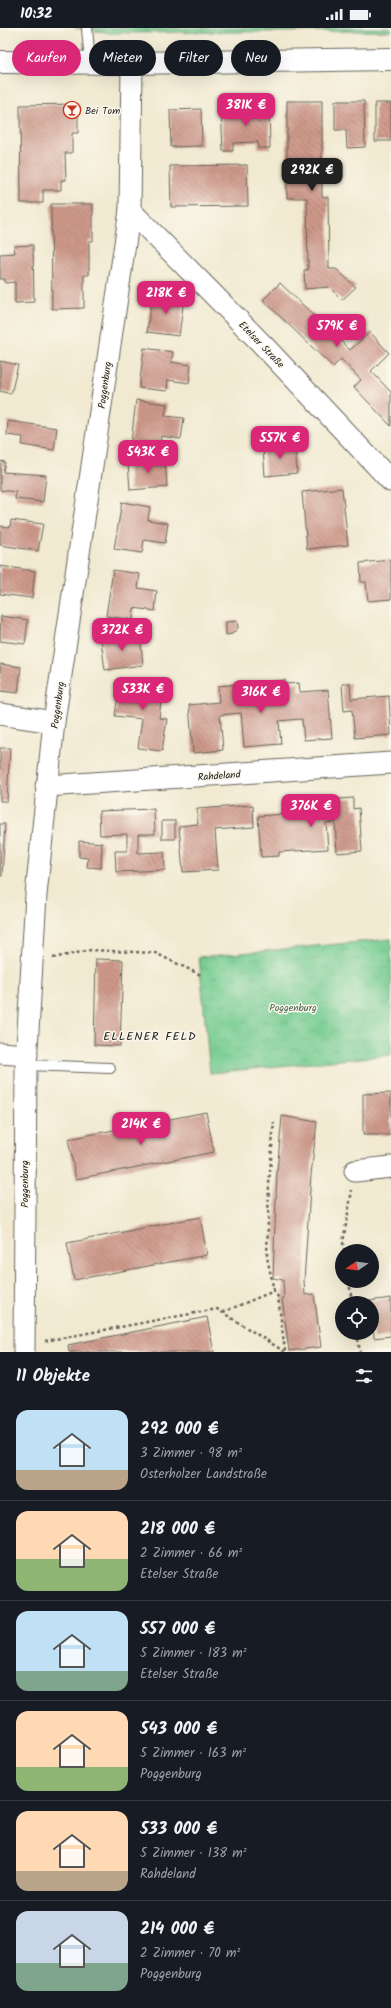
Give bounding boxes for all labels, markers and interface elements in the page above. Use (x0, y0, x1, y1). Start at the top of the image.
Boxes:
text: 10:32 (20, 2, 53, 26)
chip: Kaufen (12, 40, 81, 76)
chip: Mieten (89, 40, 156, 76)
chip: Filter (164, 40, 223, 76)
chip: Neu (231, 40, 281, 76)
pin: 381K € (213, 93, 279, 127)
text: 381K € (226, 95, 266, 116)
bar icon: Bei Tom (62, 100, 82, 120)
place label: Bei Tom (85, 103, 120, 119)
pin: 292K € (279, 158, 345, 192)
text: 292K € (291, 160, 333, 181)
pin: 218K € (133, 281, 199, 315)
text: 218K € (146, 283, 186, 304)
pin: 579K € (304, 314, 370, 348)
text: 579K € (317, 316, 357, 337)
street label: Etelser Straße (235, 317, 288, 372)
street label: Poggenburg (94, 360, 116, 410)
pin: 557K € (247, 426, 313, 460)
text: 557K € (260, 428, 300, 449)
pin: 543K € (115, 440, 181, 474)
text: 543K € (127, 442, 169, 463)
pin: 372K € (89, 618, 155, 652)
text: 372K € (101, 620, 143, 641)
pin: 533K € (110, 677, 176, 711)
text: 533K € (122, 679, 164, 700)
street label: Poggenburg (47, 680, 69, 730)
pin: 316K € (228, 680, 294, 714)
text: 316K € (241, 682, 281, 703)
street label: Rahdeland (197, 766, 242, 785)
pin: 376K € (278, 794, 344, 828)
text: 376K € (290, 796, 332, 817)
park label: Poggenburg (269, 1000, 317, 1016)
district label: ELLENER FELD (103, 1027, 197, 1046)
pin: 214K € (108, 1112, 174, 1146)
text: 214K € (121, 1114, 161, 1135)
street label: Poggenburg (17, 1160, 33, 1208)
north arrow (335, 1244, 379, 1288)
map controls (335, 1244, 379, 1340)
button: locate (335, 1296, 379, 1340)
text: 11 Objekte (16, 1363, 90, 1390)
icon: filters (353, 1365, 375, 1387)
text: 292 000 € (140, 1416, 218, 1443)
icon: home (48, 1426, 96, 1474)
text: 3 Zimmer · 98 m² (140, 1443, 242, 1464)
text: Osterholzer Landstraße (140, 1464, 267, 1485)
text: 218 000 € (140, 1516, 215, 1543)
icon: home (48, 1527, 96, 1575)
text: 2 Zimmer · 66 m² (140, 1543, 242, 1564)
text: Etelser Straße (140, 1564, 218, 1585)
text: 557 000 € (140, 1616, 215, 1643)
icon: home (48, 1627, 96, 1675)
text: 5 Zimmer · 183 m² (140, 1643, 247, 1664)
text: Etelser Straße (140, 1664, 218, 1685)
text: 543 000 € (140, 1716, 217, 1743)
icon: home (48, 1727, 96, 1775)
text: 5 Zimmer · 163 m² (140, 1743, 246, 1764)
text: Poggenburg (140, 1764, 202, 1785)
text: 533 000 € (140, 1816, 217, 1843)
icon: home (48, 1827, 96, 1875)
text: 5 Zimmer · 138 m² (140, 1843, 247, 1864)
text: Rahdeland (140, 1864, 196, 1885)
text: 214 000 € (140, 1916, 214, 1943)
icon: home (48, 1927, 96, 1975)
text: 2 Zimmer · 70 m² (140, 1943, 240, 1964)
text: Poggenburg (140, 1964, 202, 1985)

